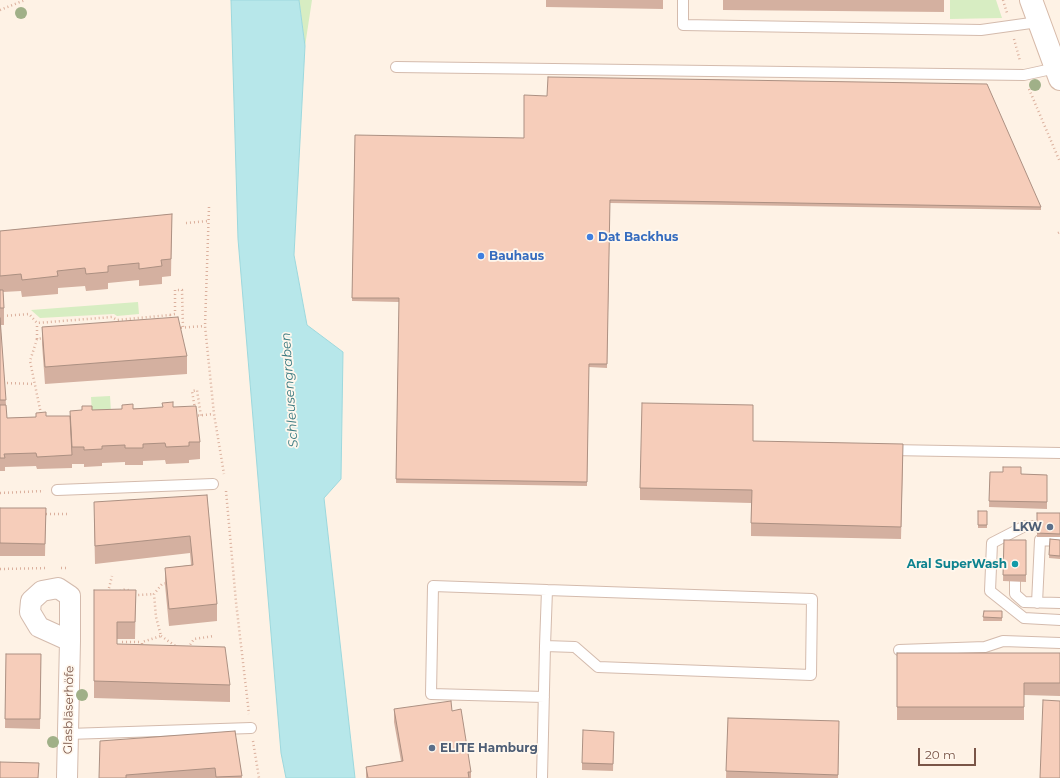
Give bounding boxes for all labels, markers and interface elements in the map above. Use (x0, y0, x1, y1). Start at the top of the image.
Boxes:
place label: Dat Backhus (598, 230, 678, 244)
marker: Dat Backhus (585, 232, 595, 242)
place label: Bauhaus (489, 249, 544, 263)
marker: Bauhaus (476, 251, 486, 261)
water label: Schleusengraben (278, 332, 302, 448)
place label: LKW (1012, 520, 1042, 534)
marker: LKW (1045, 522, 1055, 532)
place label: Aral SuperWash (907, 557, 1007, 571)
marker: Aral SuperWash (1010, 559, 1020, 569)
street label: Glasbläserhöfe (61, 666, 77, 754)
scale bar (920, 740, 978, 766)
place label: ELITE Hamburg (440, 741, 538, 755)
marker: ELITE Hamburg (427, 743, 437, 753)
text: 20 m (925, 747, 956, 762)

